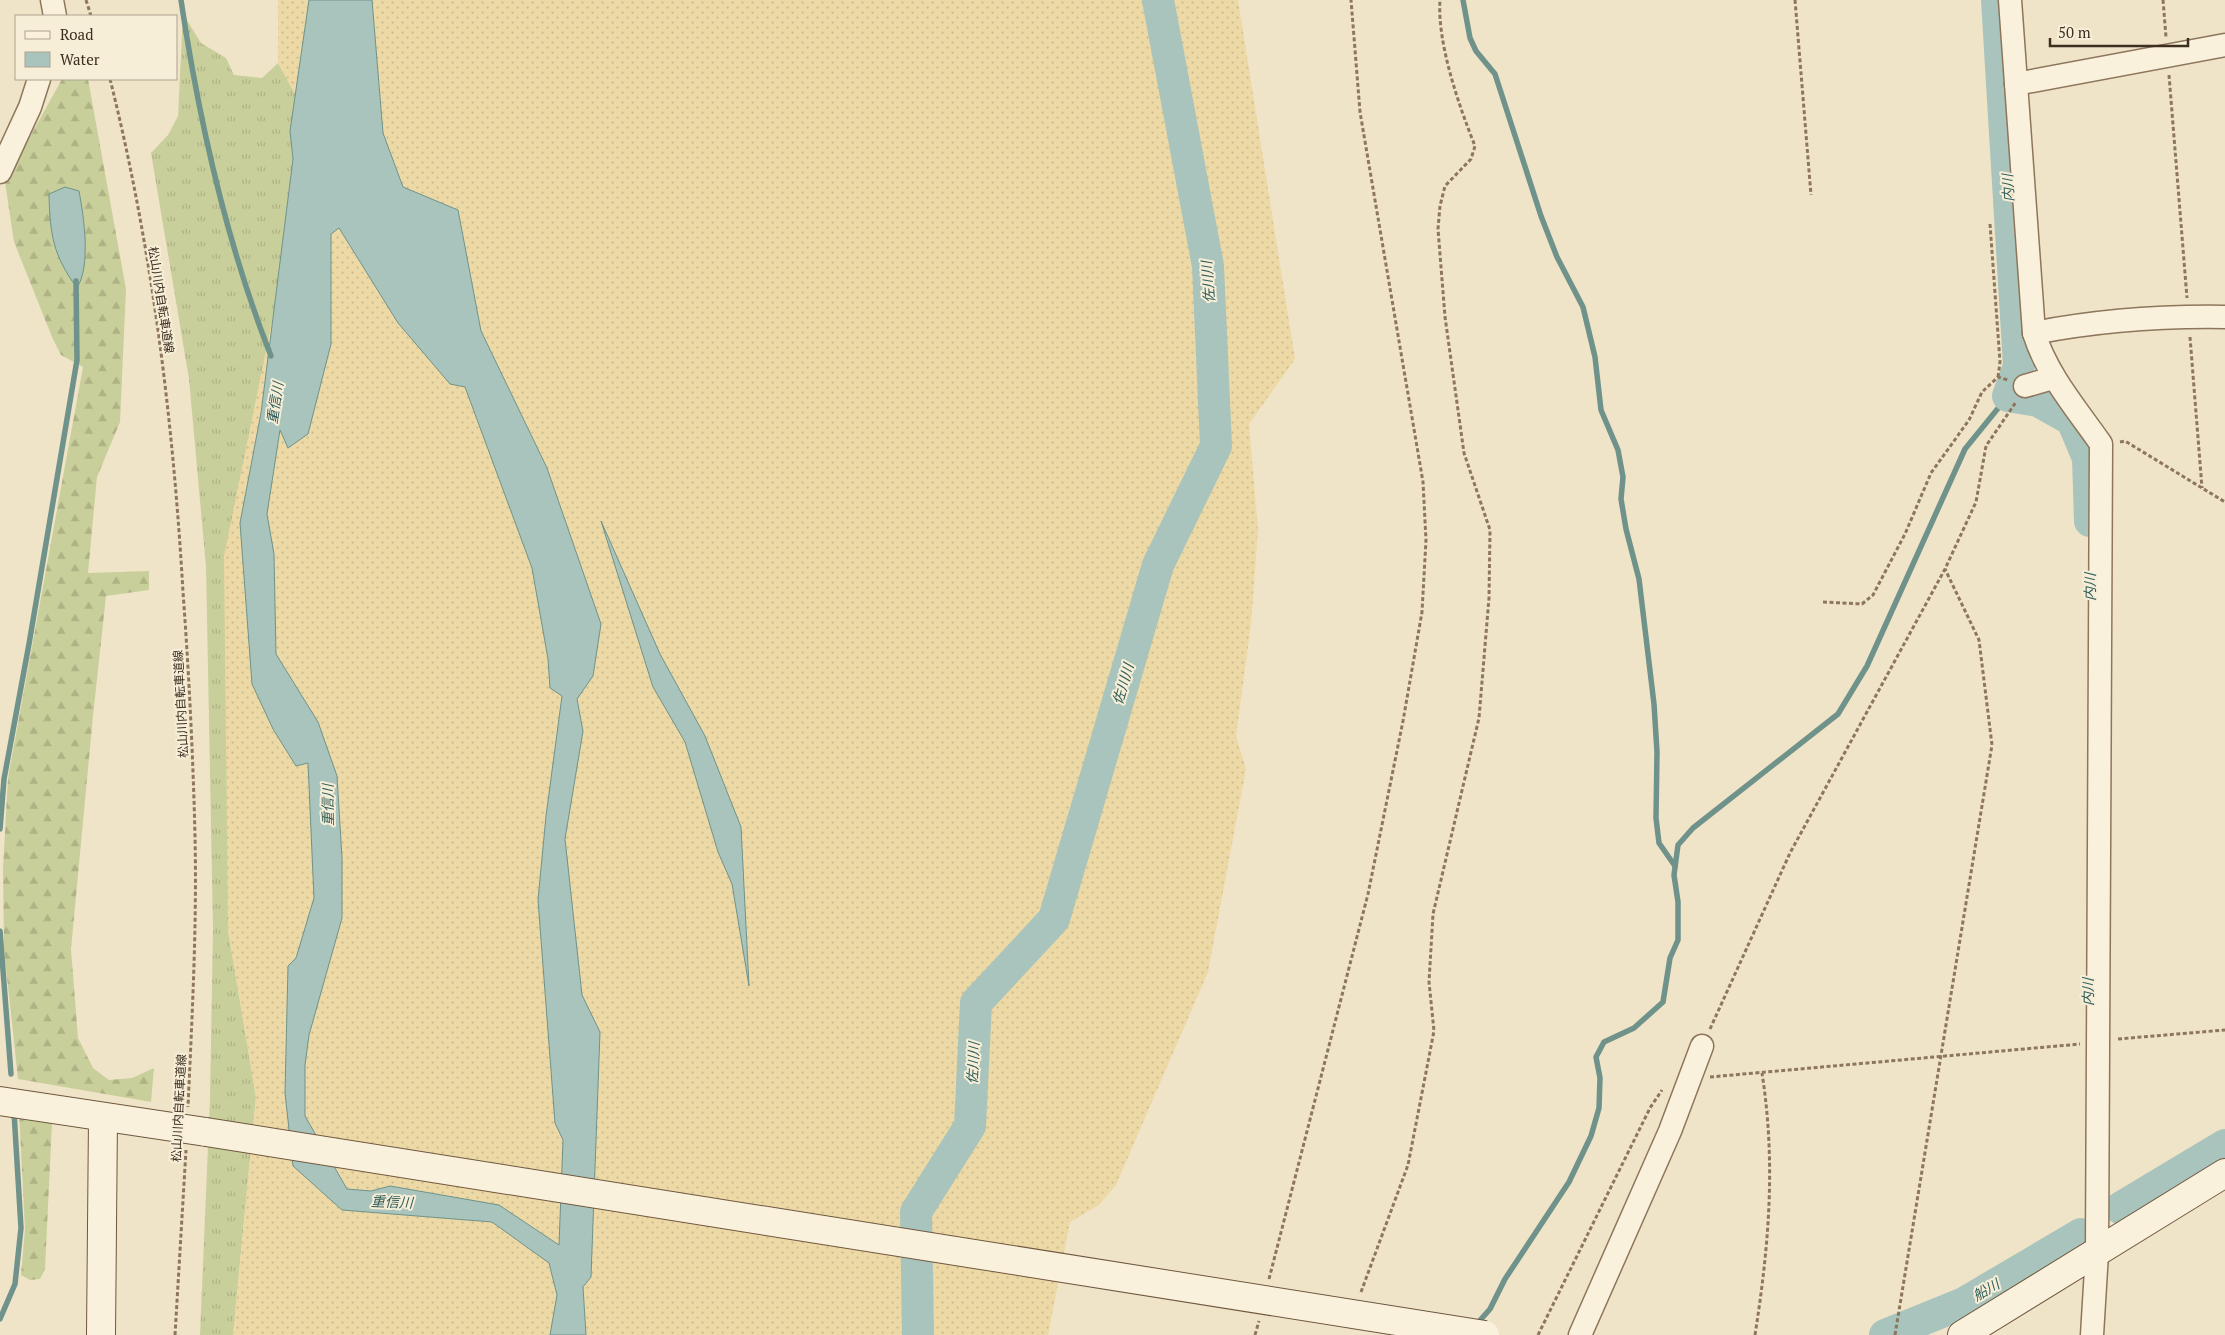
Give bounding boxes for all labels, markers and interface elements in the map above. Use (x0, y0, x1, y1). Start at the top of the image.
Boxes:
legend (15, 15, 178, 80)
scale bar (2050, 15, 2188, 47)
text: 50 m (2058, 22, 2091, 42)
text: Road (60, 24, 93, 44)
text: Water (60, 49, 100, 69)
water label: 内川 (1997, 172, 2018, 203)
street label: 松山川内自転車道線 (146, 245, 177, 354)
water label: 佐川川 (1196, 258, 1218, 304)
water label: 重信川 (262, 379, 287, 425)
water label: 内川 (2080, 571, 2099, 601)
street label: 松山川内自転車道線 (170, 650, 191, 758)
water label: 佐川川 (1108, 659, 1138, 707)
water label: 重信川 (318, 782, 337, 826)
water label: 内川 (2078, 976, 2097, 1006)
water label: 佐川川 (962, 1040, 983, 1084)
street label: 松山川内自転車道線 (168, 1054, 189, 1162)
water label: 重信川 (371, 1191, 415, 1212)
water label: 船川 (1969, 1273, 2004, 1305)

